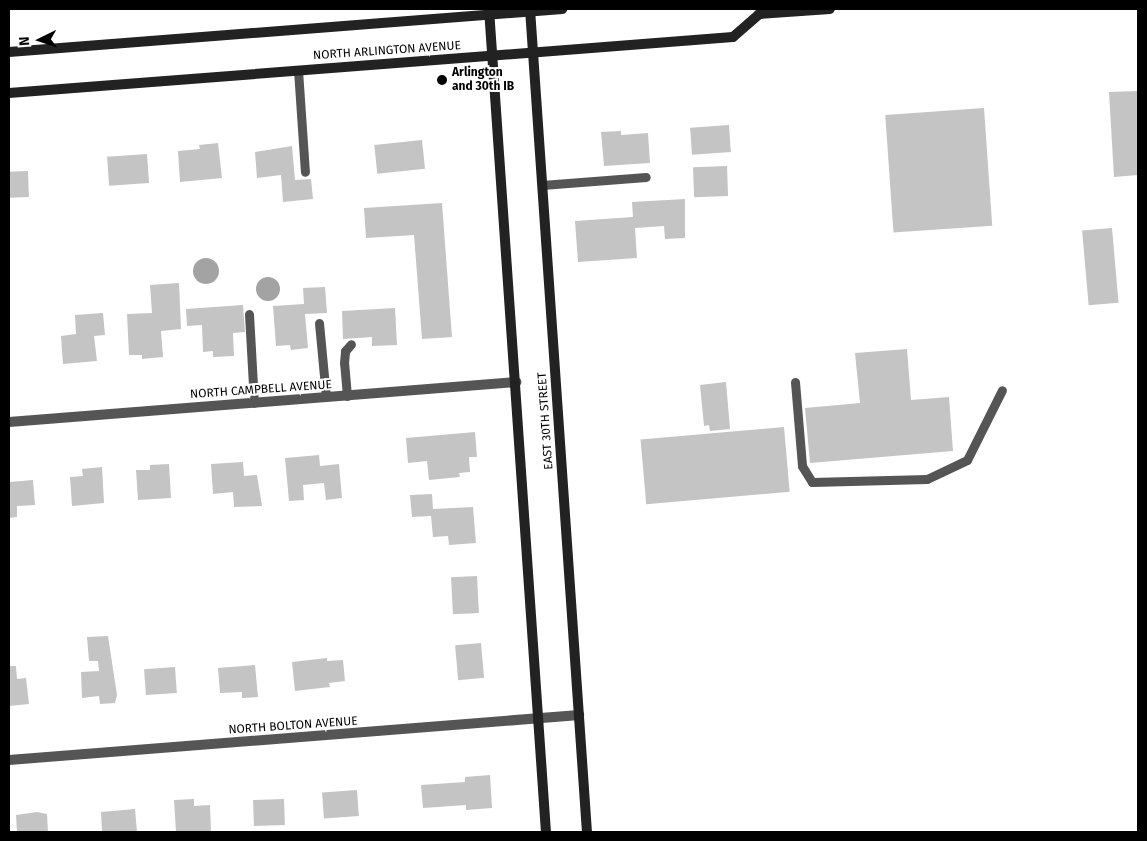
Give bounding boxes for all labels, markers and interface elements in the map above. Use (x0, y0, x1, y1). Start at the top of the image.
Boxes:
north arrow (15, 15, 65, 65)
text: N (16, 36, 33, 46)
street label: NORTH ARLINGTON AVENUE (313, 39, 461, 63)
place label: Arlington and 30th IB (452, 66, 514, 94)
marker: Arlington and 30th IB (436, 74, 448, 86)
street label: EAST 30TH STREET (535, 372, 557, 470)
street label: NORTH CAMPBELL AVENUE (190, 378, 332, 402)
street label: NORTH BOLTON AVENUE (228, 714, 358, 738)

